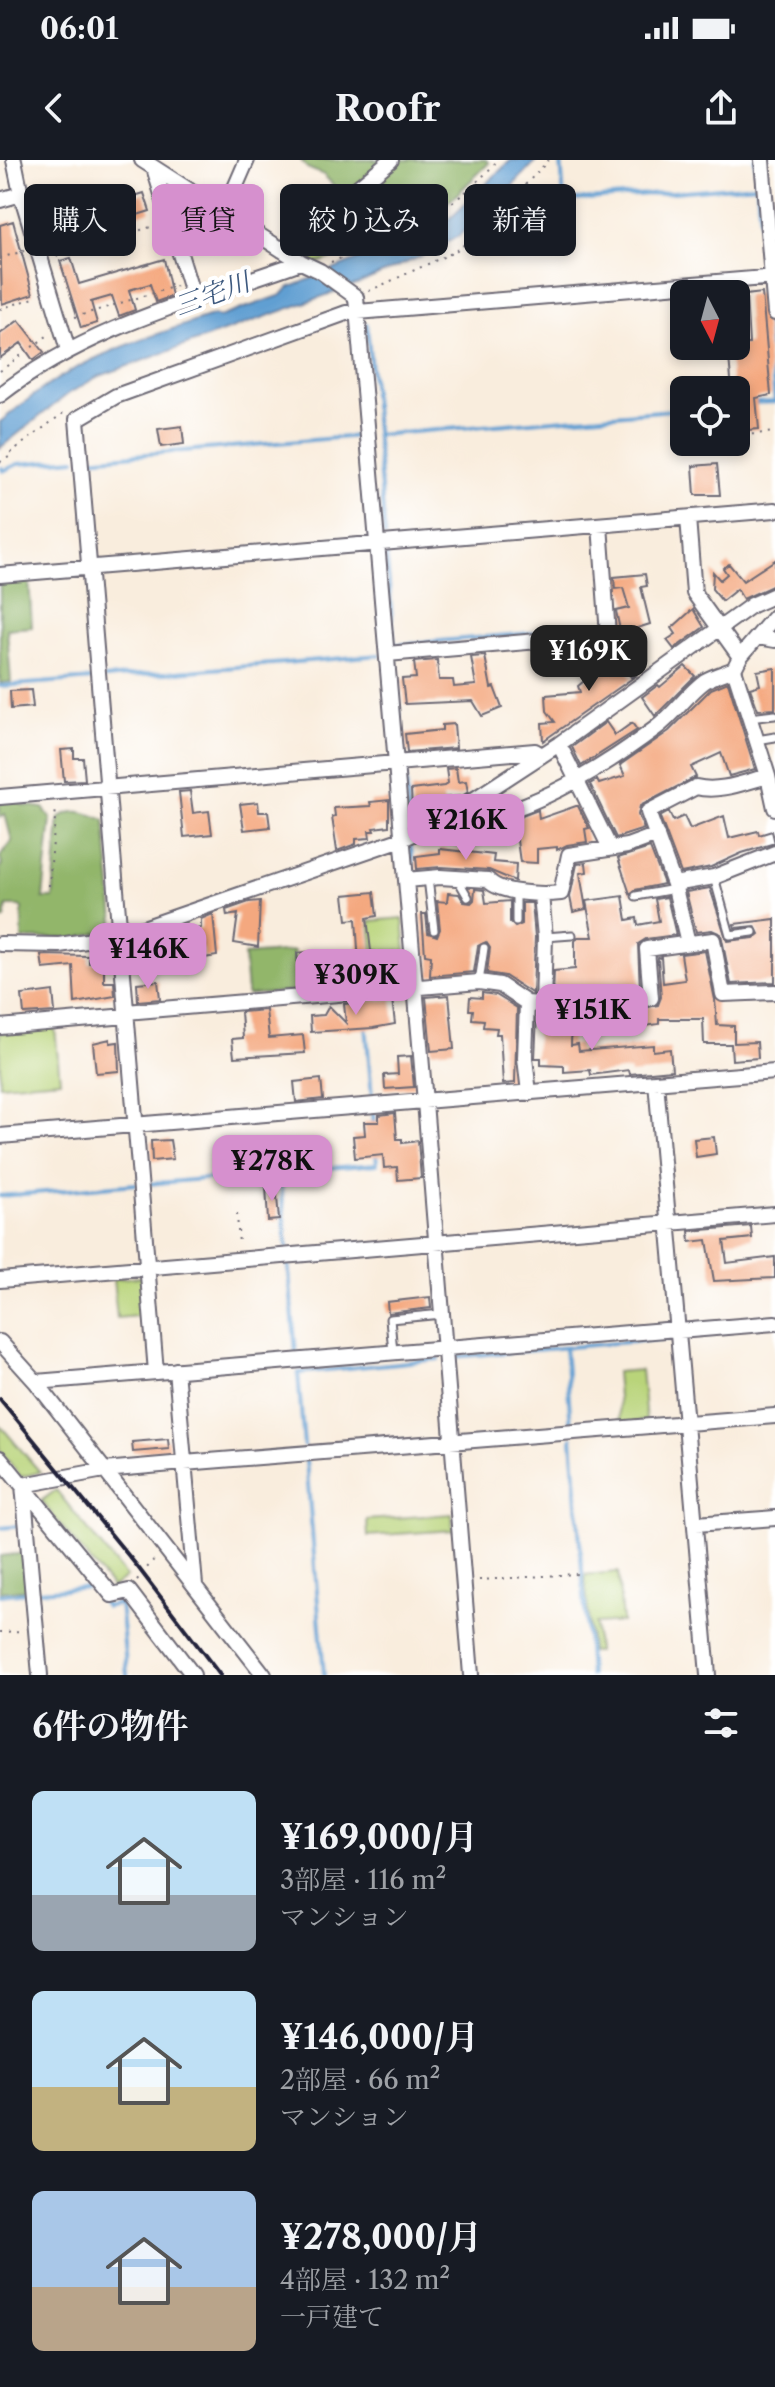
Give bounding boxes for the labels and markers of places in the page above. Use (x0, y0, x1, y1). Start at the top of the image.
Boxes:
pin: ¥169K (533, 625, 645, 693)
pin: ¥216K (410, 794, 522, 862)
pin: ¥146K (92, 923, 204, 991)
pin: ¥309K (300, 949, 412, 1017)
pin: ¥151K (536, 984, 648, 1052)
pin: ¥278K (216, 1135, 328, 1203)

